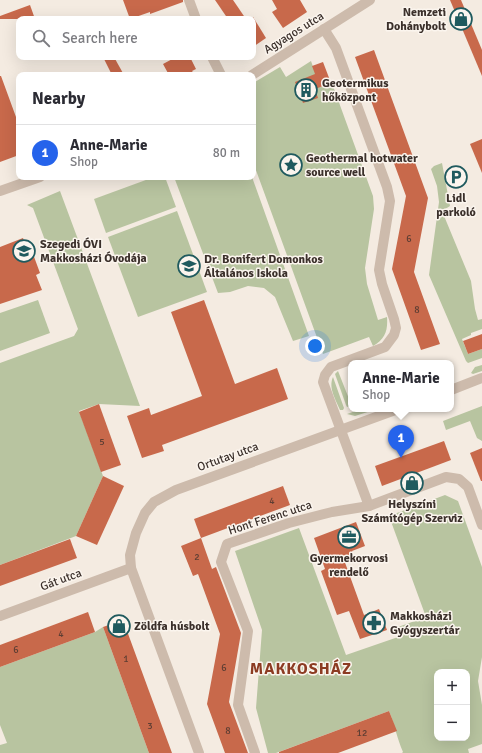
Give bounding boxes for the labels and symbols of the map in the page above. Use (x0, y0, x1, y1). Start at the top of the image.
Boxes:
place label: Nemzeti Dohánybolt (386, 5, 446, 34)
shop icon: Nemzeti Dohánybolt (448, 6, 474, 32)
street label: Agyagos utca (261, 9, 327, 57)
place label: Geotermikus hőközpont (322, 76, 389, 105)
building icon: Geotermikus hőközpont (293, 77, 319, 103)
place label: Geothermal hotwater source well (306, 151, 418, 180)
place icon: Geothermal hotwater source well (278, 152, 304, 178)
parking icon: Lidl parkoló (443, 164, 469, 190)
place label: Lidl parkoló (436, 191, 476, 220)
house number: 6 (406, 233, 412, 245)
place label: Szegedi ÓVI Makkosházi Óvodája (40, 237, 147, 266)
school or university icon: Szegedi ÓVI Makkosházi Óvodája (11, 238, 37, 264)
place label: Dr. Bonifert Domonkos Általános Iskola (204, 252, 323, 281)
school or university icon: Dr. Bonifert Domonkos Általános Iskola (176, 253, 202, 279)
house number: 8 (414, 304, 420, 316)
your location (305, 336, 325, 356)
pin: 1 (388, 425, 414, 458)
house number: 5 (99, 436, 105, 448)
street label: Ortutay utca (195, 439, 261, 475)
shop icon: Helyszíni Számítógép Szerviz (399, 470, 425, 496)
house number: 4 (269, 495, 275, 507)
street label: Hont Ferenc utca (226, 497, 314, 539)
place label: Helyszíni Számítógép Szerviz (361, 497, 463, 526)
office icon: Gyermekorvosi rendelő (336, 524, 362, 550)
house number: 2 (194, 551, 200, 563)
place label: Gyermekorvosi rendelő (310, 551, 388, 580)
street label: Gát utca (38, 566, 84, 594)
place label: Makkosházi Gyógyszertár (390, 609, 460, 638)
pharmacy icon: Makkosházi Gyógyszertár (361, 610, 387, 636)
shop icon: Zöldfa húsbolt (106, 613, 132, 639)
place label: Zöldfa húsbolt (134, 619, 210, 634)
house number: 4 (58, 628, 64, 640)
house number: 6 (13, 644, 19, 656)
house number: 1 (123, 653, 129, 665)
district label: MAKKOSHÁZ (250, 659, 352, 679)
house number: 6 (221, 662, 227, 674)
house number: 3 (147, 720, 153, 732)
house number: 8 (225, 725, 231, 737)
house number: 12 (357, 727, 367, 739)

